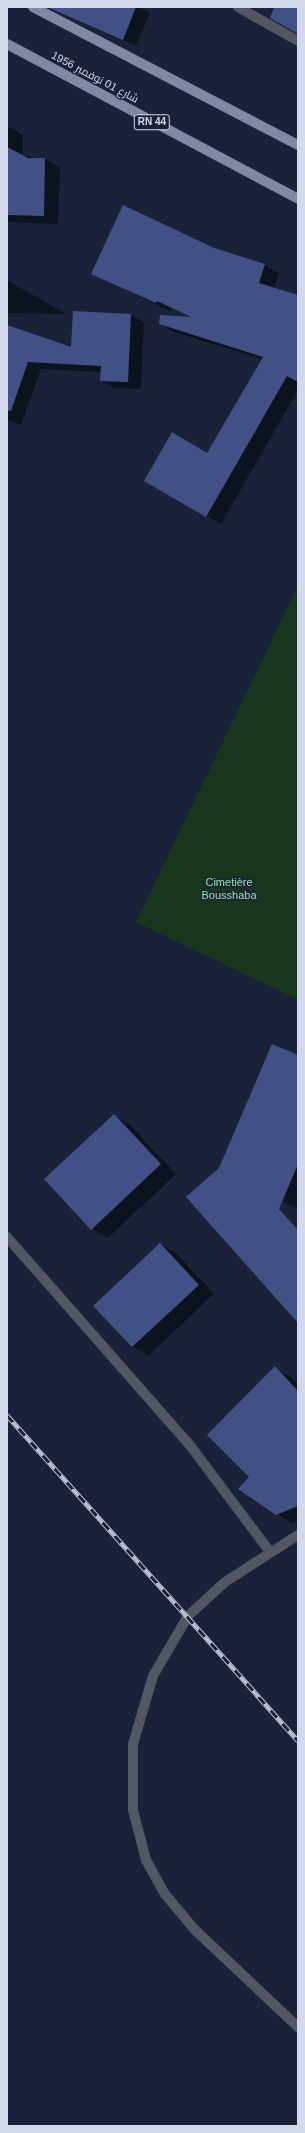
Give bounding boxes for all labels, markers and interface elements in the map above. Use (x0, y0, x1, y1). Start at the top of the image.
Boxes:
street label: شارع 01 نوفمبر 1956 (49, 48, 141, 106)
road number: RN 44 (133, 114, 171, 130)
park label: Cimetière Bousshaba (201, 876, 257, 902)

